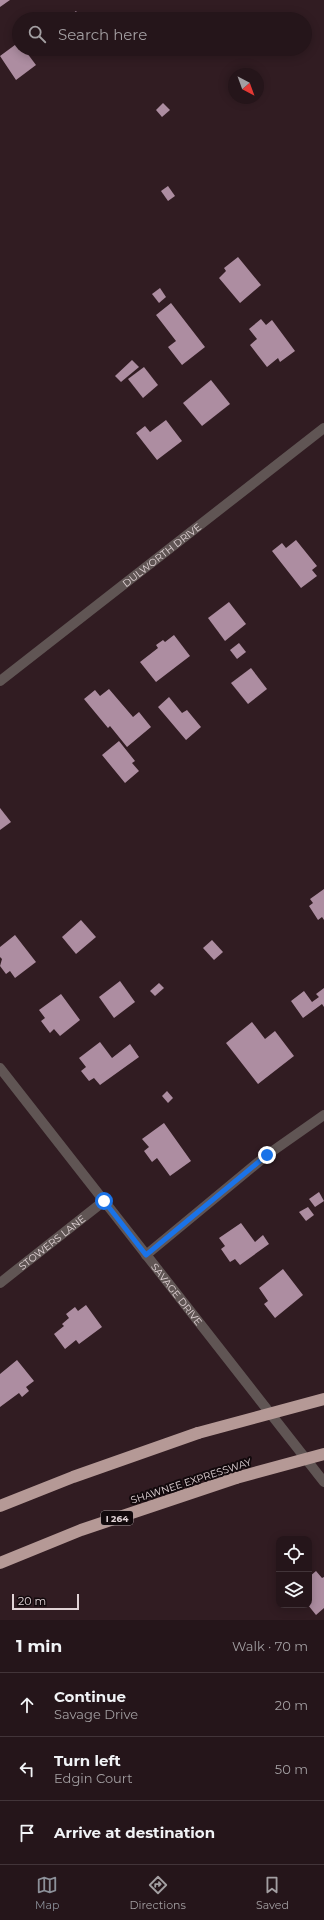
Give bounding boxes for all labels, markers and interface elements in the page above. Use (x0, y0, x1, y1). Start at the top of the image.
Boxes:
search box (12, 12, 312, 56)
icon: search (26, 23, 48, 45)
text: Search here (58, 25, 147, 44)
north arrow (228, 68, 264, 104)
street label: DULWORTH DRIVE (120, 520, 204, 590)
route end (258, 1146, 276, 1164)
route start (95, 1192, 113, 1210)
street label: STOWERS LANE (16, 1212, 88, 1272)
street label: SAVAGE DRIVE (148, 1260, 205, 1328)
street label: SHAWNEE EXPRESSWAY (129, 1455, 254, 1507)
road number: I 264 (101, 1511, 133, 1525)
map controls (276, 1536, 312, 1608)
button: locate (276, 1536, 312, 1572)
button: layers (276, 1572, 312, 1608)
scale bar (12, 1592, 79, 1611)
text: 20 m (18, 1594, 46, 1608)
text: 1 min (16, 1636, 62, 1656)
text: Walk · 70 m (232, 1638, 308, 1654)
text: Continue (54, 1687, 126, 1706)
icon: ahead (16, 1694, 38, 1716)
text: 20 m (275, 1697, 308, 1713)
text: Savage Drive (54, 1706, 138, 1722)
text: Turn left (54, 1751, 121, 1770)
icon: left (16, 1758, 38, 1780)
text: 50 m (275, 1761, 308, 1777)
text: Edgin Court (54, 1770, 133, 1786)
icon: arrive (16, 1822, 38, 1844)
text: Arrive at destination (54, 1823, 215, 1842)
tab: Map (35, 1874, 59, 1912)
tab: Directions (130, 1874, 186, 1912)
tab: Saved (256, 1874, 289, 1912)

